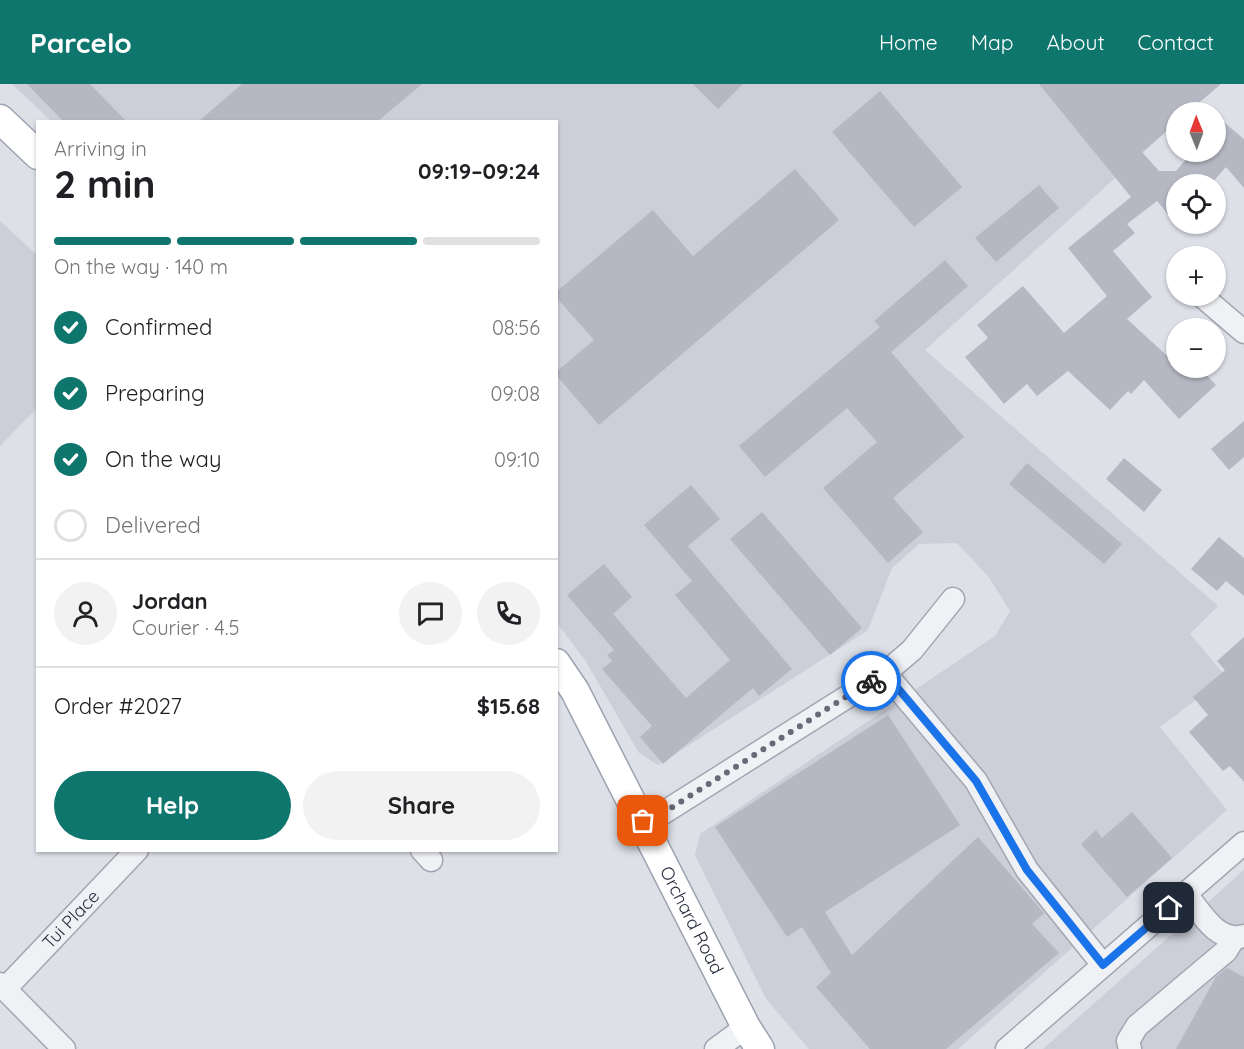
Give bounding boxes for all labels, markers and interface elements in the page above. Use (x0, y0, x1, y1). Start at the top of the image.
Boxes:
text: Parcelo (30, 25, 132, 60)
text: Home (879, 29, 938, 55)
text: Map (971, 29, 1014, 55)
text: About (1047, 29, 1105, 55)
text: Contact (1138, 29, 1214, 55)
north arrow (1166, 102, 1226, 162)
map controls (1166, 102, 1226, 378)
text: Arriving in (54, 136, 147, 161)
text: 09:19–09:24 (418, 157, 540, 185)
text: 2 min (54, 159, 156, 208)
button: locate (1166, 174, 1226, 234)
button: + (1166, 246, 1226, 306)
text: On the way · 140 m (54, 254, 228, 279)
icon: check (54, 311, 87, 344)
text: Confirmed (105, 313, 212, 341)
text: 08:56 (492, 315, 540, 340)
button: − (1166, 318, 1226, 378)
icon: check (54, 377, 87, 410)
text: Preparing (105, 379, 205, 407)
text: 09:08 (491, 381, 540, 406)
icon: check (54, 443, 87, 476)
text: On the way (105, 445, 221, 473)
text: 09:10 (494, 447, 540, 472)
text: Delivered (105, 511, 201, 539)
button: person (54, 582, 117, 645)
button: chat (399, 582, 462, 645)
button: phone (477, 582, 540, 645)
text: Jordan (132, 587, 208, 615)
text: Courier · 4.5 (132, 615, 239, 640)
courier (841, 651, 901, 711)
icon: bike (855, 665, 888, 698)
text: Order #2027 (54, 692, 182, 720)
text: $15.68 (477, 692, 540, 720)
button: Help (54, 771, 291, 840)
button: Share (303, 771, 540, 840)
pin (617, 795, 668, 846)
icon: bag (626, 804, 659, 837)
street label: Orchard Road (655, 862, 729, 978)
pin (1143, 882, 1194, 933)
street label: Tui Place (37, 885, 104, 953)
icon: home (1152, 891, 1185, 924)

